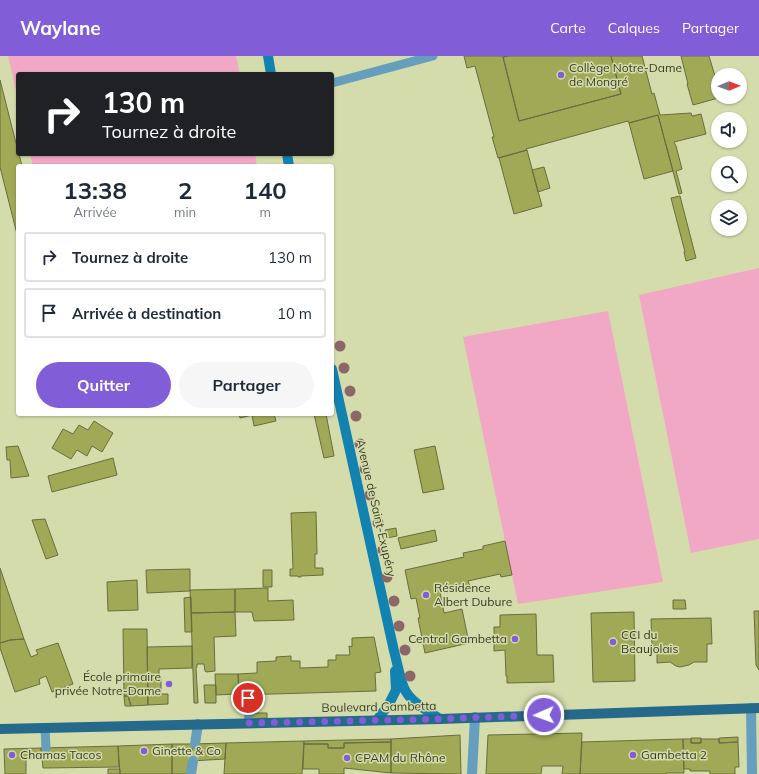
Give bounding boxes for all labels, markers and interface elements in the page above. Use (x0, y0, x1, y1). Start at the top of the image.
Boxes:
text: Waylane (20, 16, 101, 40)
text: Carte (550, 19, 586, 37)
text: Calques (608, 19, 660, 37)
text: Partager (682, 19, 739, 37)
place label: Collège Notre-Dame de Mongré (569, 60, 682, 89)
north arrow (711, 68, 747, 104)
map controls (711, 68, 747, 236)
marker: Collège Notre-Dame de Mongré (556, 70, 566, 80)
text: 130 m (102, 85, 185, 120)
icon: right (36, 88, 88, 140)
button: sound (711, 112, 747, 148)
text: Tournez à droite (102, 120, 236, 143)
button: search (711, 156, 747, 192)
text: 13:38 (63, 175, 127, 205)
text: 2 (178, 175, 192, 205)
text: 140 (244, 175, 287, 205)
button: layers (711, 200, 747, 236)
text: Arrivée (74, 204, 117, 220)
text: min (174, 204, 196, 220)
text: m (259, 204, 271, 220)
icon: right (38, 246, 60, 268)
text: Tournez à droite (72, 248, 188, 267)
text: 130 m (268, 248, 312, 267)
icon: arrive (38, 302, 60, 324)
text: Arrivée à destination (72, 304, 221, 323)
text: 10 m (277, 304, 312, 323)
button: Quitter (36, 362, 171, 408)
button: Partager (179, 362, 314, 408)
street label: Avenue de Saint-Exupéry (353, 438, 400, 579)
place label: Résidence Albert Dubure (434, 580, 512, 609)
marker: Résidence Albert Dubure (421, 590, 431, 600)
place label: CCI du Beaujolais (621, 627, 678, 656)
place label: Central Gambetta (408, 631, 507, 646)
marker: Central Gambetta (510, 634, 520, 644)
marker: CCI du Beaujolais (608, 637, 618, 647)
place label: École primaire privée Notre-Dame (55, 669, 161, 698)
marker: École primaire privée Notre-Dame (164, 679, 174, 689)
pin (231, 681, 265, 715)
icon: arrive (237, 687, 259, 709)
position arrow (523, 694, 565, 736)
street label: Boulevard Gambetta (321, 698, 437, 715)
place label: Ginette & Co (152, 743, 221, 758)
marker: Ginette & Co (139, 746, 149, 756)
place label: Chamas Tacos (20, 747, 101, 762)
place label: Gambetta 2 (641, 747, 707, 762)
marker: Chamas Tacos (7, 750, 17, 760)
place label: CPAM du Rhône (355, 750, 445, 765)
marker: Gambetta 2 (628, 750, 638, 760)
marker: CPAM du Rhône (342, 753, 352, 763)

